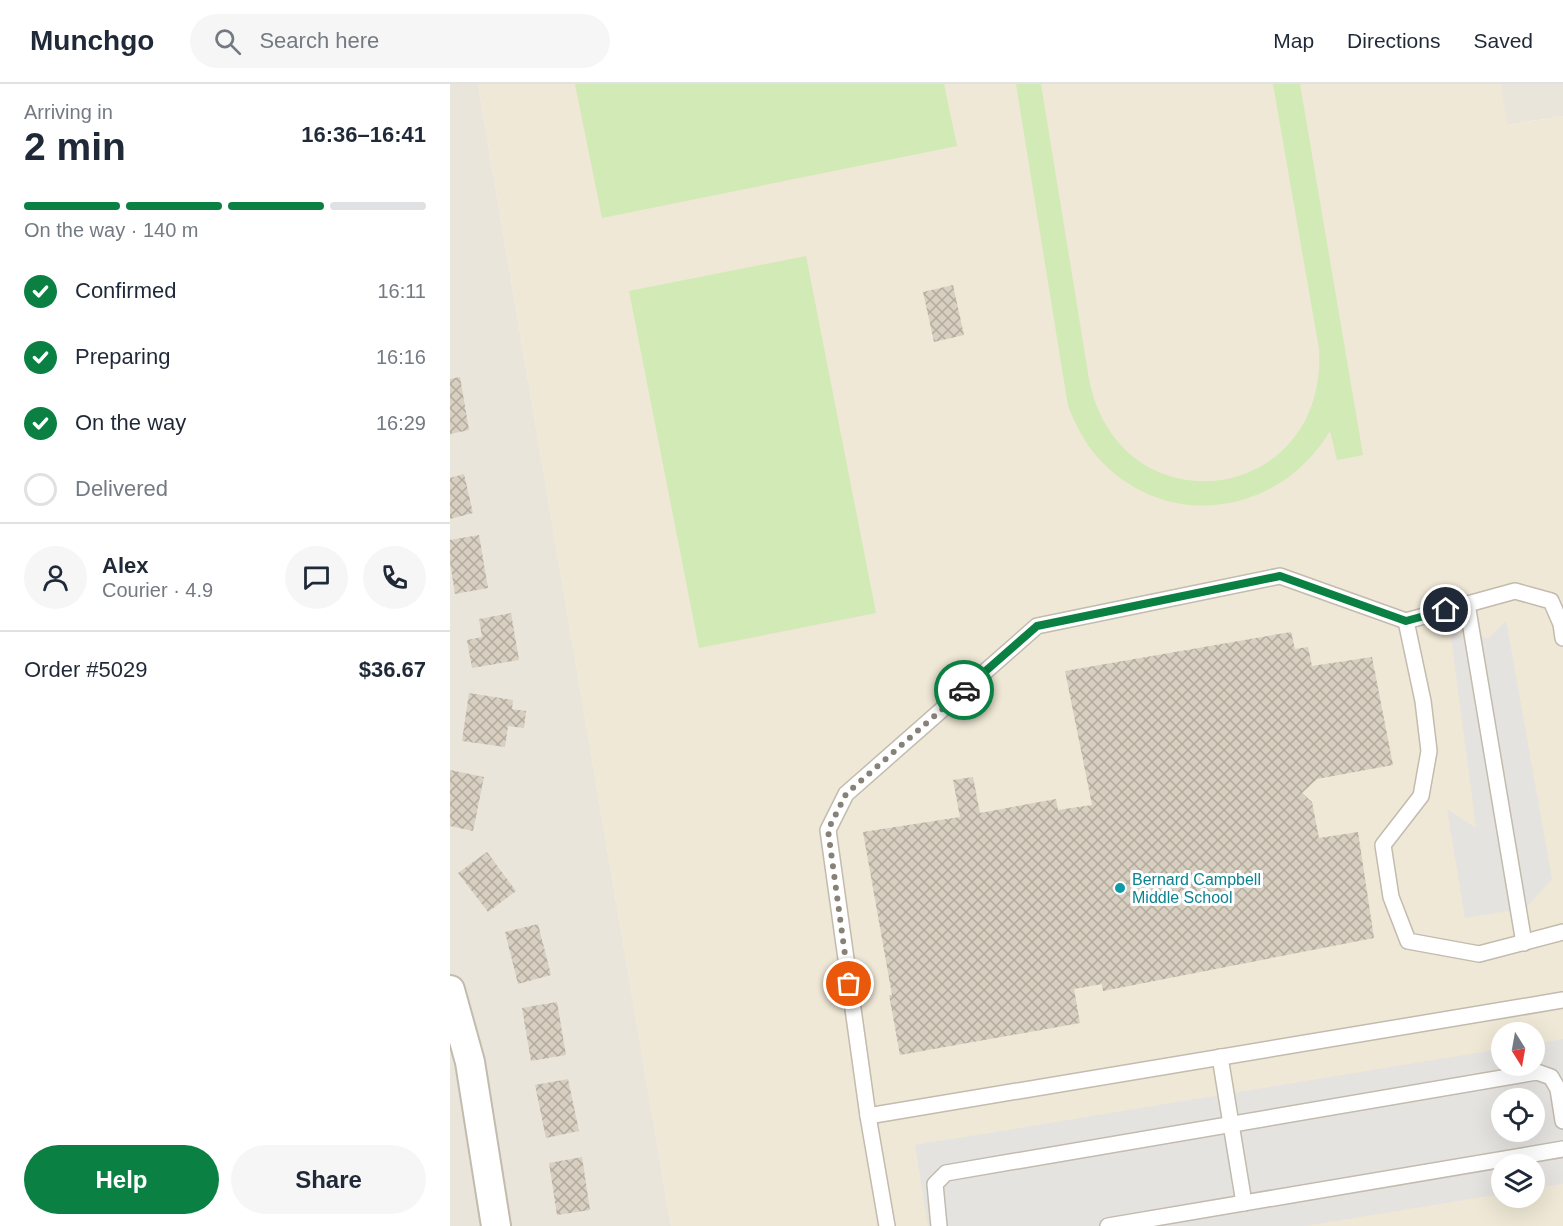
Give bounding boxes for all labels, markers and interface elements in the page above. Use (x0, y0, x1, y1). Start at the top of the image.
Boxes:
search box (190, 14, 610, 68)
text: Munchgo (30, 25, 154, 56)
icon: search (211, 25, 244, 58)
text: Search here (259, 28, 379, 53)
text: Map (1273, 29, 1314, 52)
text: Directions (1347, 29, 1440, 52)
text: Saved (1473, 29, 1533, 52)
text: Arriving in (24, 101, 113, 123)
text: 16:36–16:41 (301, 122, 426, 147)
text: 2 min (24, 125, 126, 168)
text: On the way · 140 m (24, 219, 199, 241)
icon: check (24, 275, 57, 308)
text: Confirmed (75, 278, 176, 303)
text: 16:11 (377, 280, 426, 302)
icon: check (24, 341, 57, 374)
text: Preparing (75, 344, 170, 369)
text: 16:16 (376, 346, 426, 368)
icon: check (24, 407, 57, 440)
text: On the way (75, 410, 186, 435)
text: 16:29 (376, 412, 426, 434)
text: Delivered (75, 476, 168, 501)
button: person (24, 546, 87, 609)
button: chat (285, 546, 348, 609)
button: phone (363, 546, 426, 609)
text: Alex (102, 553, 148, 578)
text: Courier · 4.9 (102, 579, 213, 601)
pin (1420, 584, 1471, 635)
icon: home (1429, 593, 1462, 626)
text: Order #5029 (24, 657, 148, 682)
text: $36.67 (359, 657, 426, 682)
courier (934, 660, 994, 720)
icon: car (948, 674, 981, 707)
place label: Bernard Campbell Middle School (1132, 871, 1261, 906)
marker: Bernard Campbell Middle School (1113, 881, 1127, 895)
pin (823, 958, 874, 1009)
icon: bag (832, 967, 865, 1000)
north arrow (1491, 1022, 1545, 1076)
map controls (1491, 1022, 1545, 1208)
button: locate (1491, 1088, 1545, 1142)
button: Help (24, 1145, 219, 1214)
button: Share (231, 1145, 426, 1214)
button: layers (1491, 1154, 1545, 1208)

